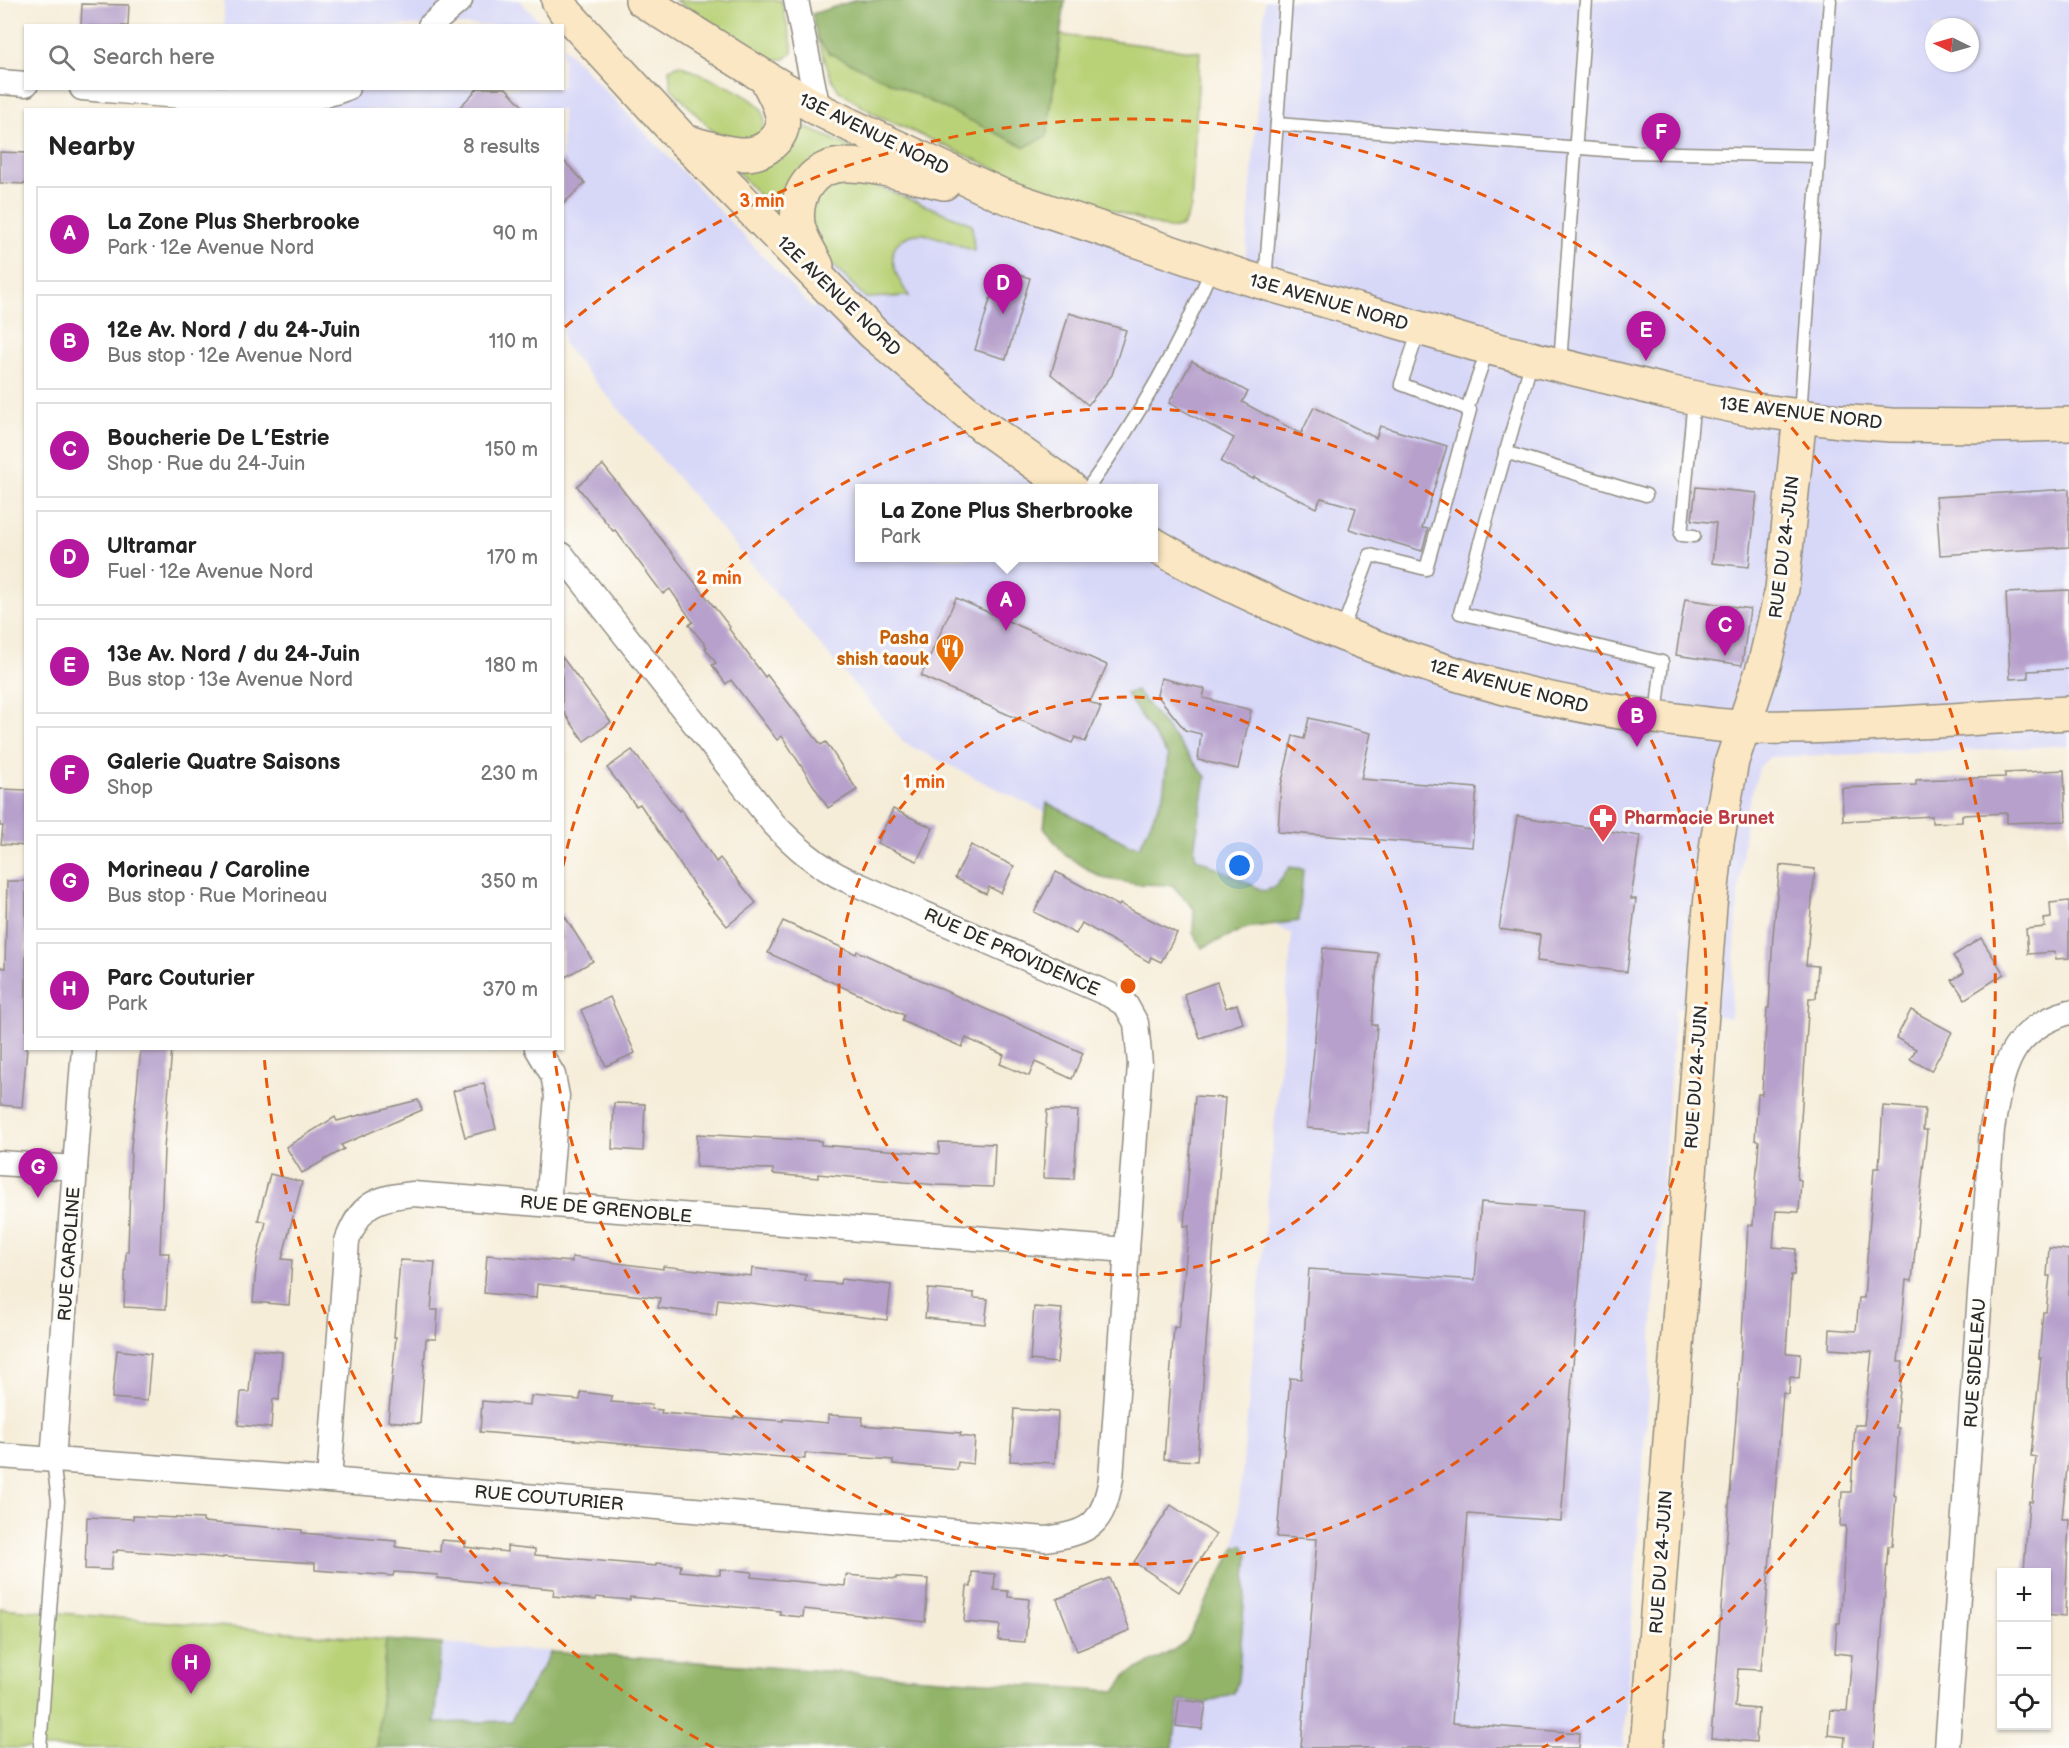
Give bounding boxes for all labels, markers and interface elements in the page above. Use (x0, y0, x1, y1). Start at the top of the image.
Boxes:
north arrow (1925, 18, 1979, 72)
search box (24, 24, 564, 90)
icon: search (45, 41, 78, 74)
text: Search here (93, 44, 215, 71)
street label: 13E AVENUE NORD (796, 89, 952, 180)
pin: F (1642, 114, 1680, 163)
text: Nearby (48, 132, 135, 163)
text: 8 results (463, 135, 540, 159)
text: 3 min (739, 191, 785, 212)
text: La Zone Plus Sherbrooke (107, 209, 360, 236)
text: A (63, 222, 76, 246)
text: 90 m (493, 222, 538, 246)
street label: 12E AVENUE NORD (773, 232, 905, 361)
text: Park · 12e Avenue Nord (107, 236, 314, 260)
pin: D (984, 264, 1022, 314)
street label: 13E AVENUE NORD (1247, 270, 1410, 335)
pin: E (1626, 312, 1666, 361)
text: 12e Av. Nord / du 24-Juin (107, 317, 360, 344)
text: B (62, 330, 77, 354)
text: 110 m (489, 330, 538, 354)
text: Bus stop · 12e Avenue Nord (107, 344, 353, 368)
street label: 13E AVENUE NORD (1718, 393, 1884, 434)
text: Boucherie De L’Estrie (107, 425, 330, 452)
text: C (62, 438, 77, 462)
text: 150 m (485, 438, 538, 462)
text: Shop · Rue du 24-Juin (107, 452, 305, 476)
street label: RUE DU 24-JUIN (1765, 474, 1804, 620)
popup (855, 484, 1158, 562)
text: La Zone Plus Sherbrooke (880, 498, 1133, 525)
text: Park (880, 525, 920, 549)
text: Ultramar (107, 533, 197, 560)
text: D (63, 546, 76, 570)
text: 170 m (487, 546, 538, 570)
text: Fuel · 12e Avenue Nord (107, 560, 313, 584)
text: 2 min (696, 568, 742, 589)
pin: A (986, 582, 1026, 631)
pin: C (1706, 606, 1744, 656)
place label: Pasha shish taouk (836, 628, 930, 670)
restaurant icon: Pasha shish taouk (934, 632, 966, 674)
text: 13e Av. Nord / du 24-Juin (107, 641, 360, 668)
text: E (63, 654, 76, 678)
text: 180 m (485, 654, 538, 678)
street label: 12E AVENUE NORD (1427, 655, 1590, 718)
text: Bus stop · 13e Avenue Nord (107, 668, 353, 692)
pin: B (1618, 698, 1656, 747)
text: Galerie Quatre Saisons (107, 749, 340, 776)
text: F (63, 762, 76, 786)
text: 230 m (481, 762, 538, 786)
text: 1 min (903, 772, 945, 793)
text: Shop (107, 776, 153, 800)
pharmacy icon: Pharmacie Brunet (1587, 802, 1619, 844)
place label: Pharmacie Brunet (1624, 808, 1774, 829)
your location (1225, 851, 1254, 880)
text: Morineau / Caroline (107, 857, 310, 884)
text: G (62, 870, 77, 894)
text: 350 m (481, 870, 538, 894)
text: Bus stop · Rue Morineau (107, 884, 327, 908)
street label: RUE DE PROVIDENCE (921, 904, 1103, 1001)
text: Parc Couturier (107, 965, 254, 992)
centre of rings (1118, 976, 1138, 996)
text: H (62, 978, 77, 1002)
text: 370 m (482, 978, 538, 1002)
text: Park (107, 992, 147, 1016)
street label: RUE DU 24-JUIN (1681, 1005, 1712, 1149)
pin: G (18, 1148, 57, 1198)
street label: RUE CAROLINE (54, 1186, 85, 1322)
street label: RUE DE GRENOBLE (519, 1192, 693, 1227)
street label: RUE SIDELEAU (1960, 1298, 1990, 1428)
street label: RUE COUTURIER (474, 1482, 624, 1515)
street label: RUE DU 24-JUIN (1646, 1490, 1677, 1634)
map controls (1997, 1568, 2051, 1730)
button: + (1997, 1568, 2051, 1622)
button: − (1997, 1622, 2051, 1676)
pin: H (172, 1644, 210, 1694)
button: locate (1997, 1676, 2051, 1730)

